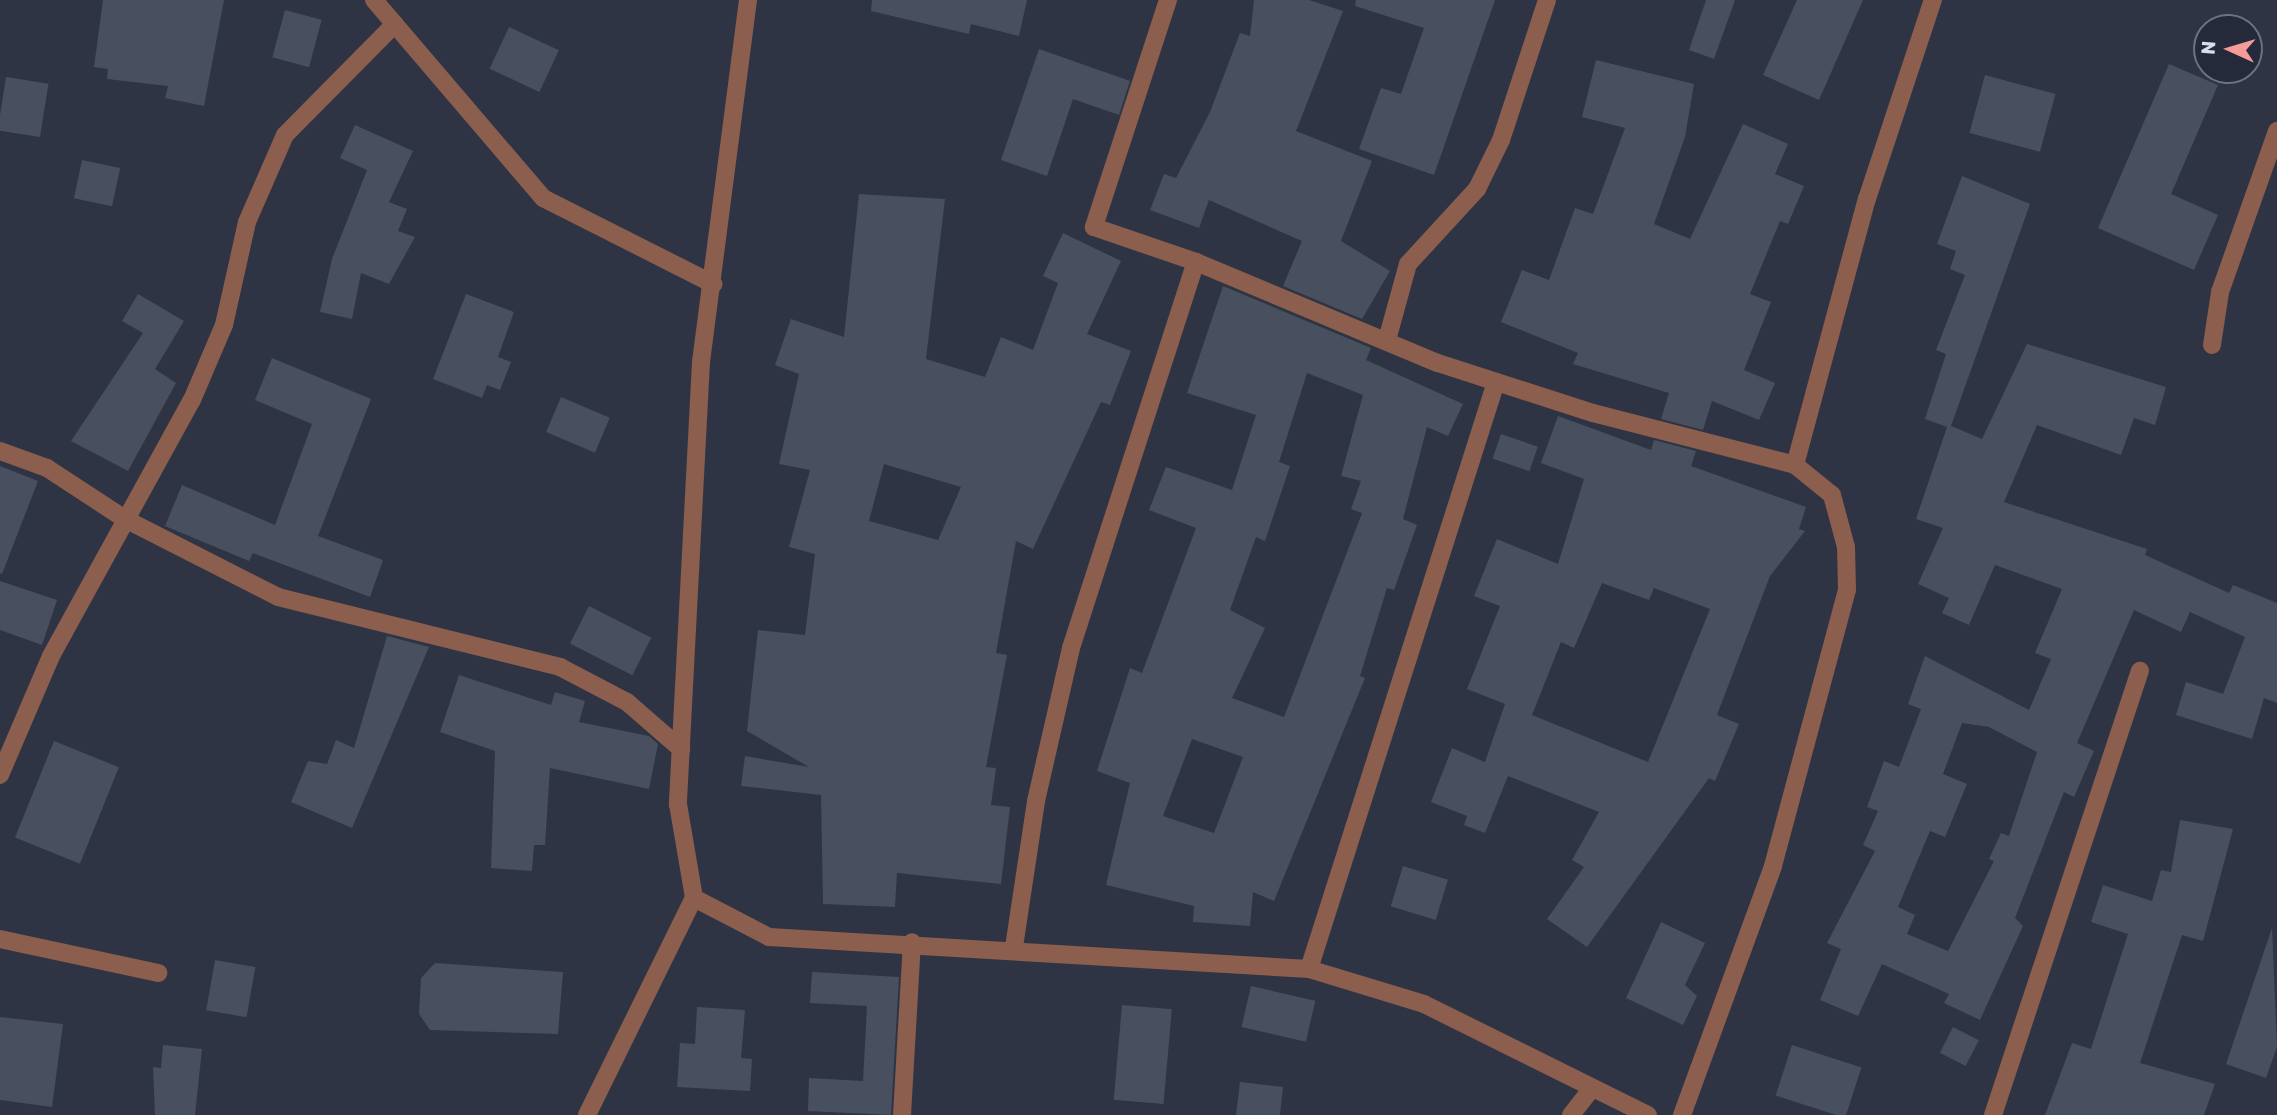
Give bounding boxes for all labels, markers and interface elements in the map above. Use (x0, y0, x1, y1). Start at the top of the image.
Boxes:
north arrow (2193, 14, 2263, 84)
text: N (2197, 40, 2220, 55)

